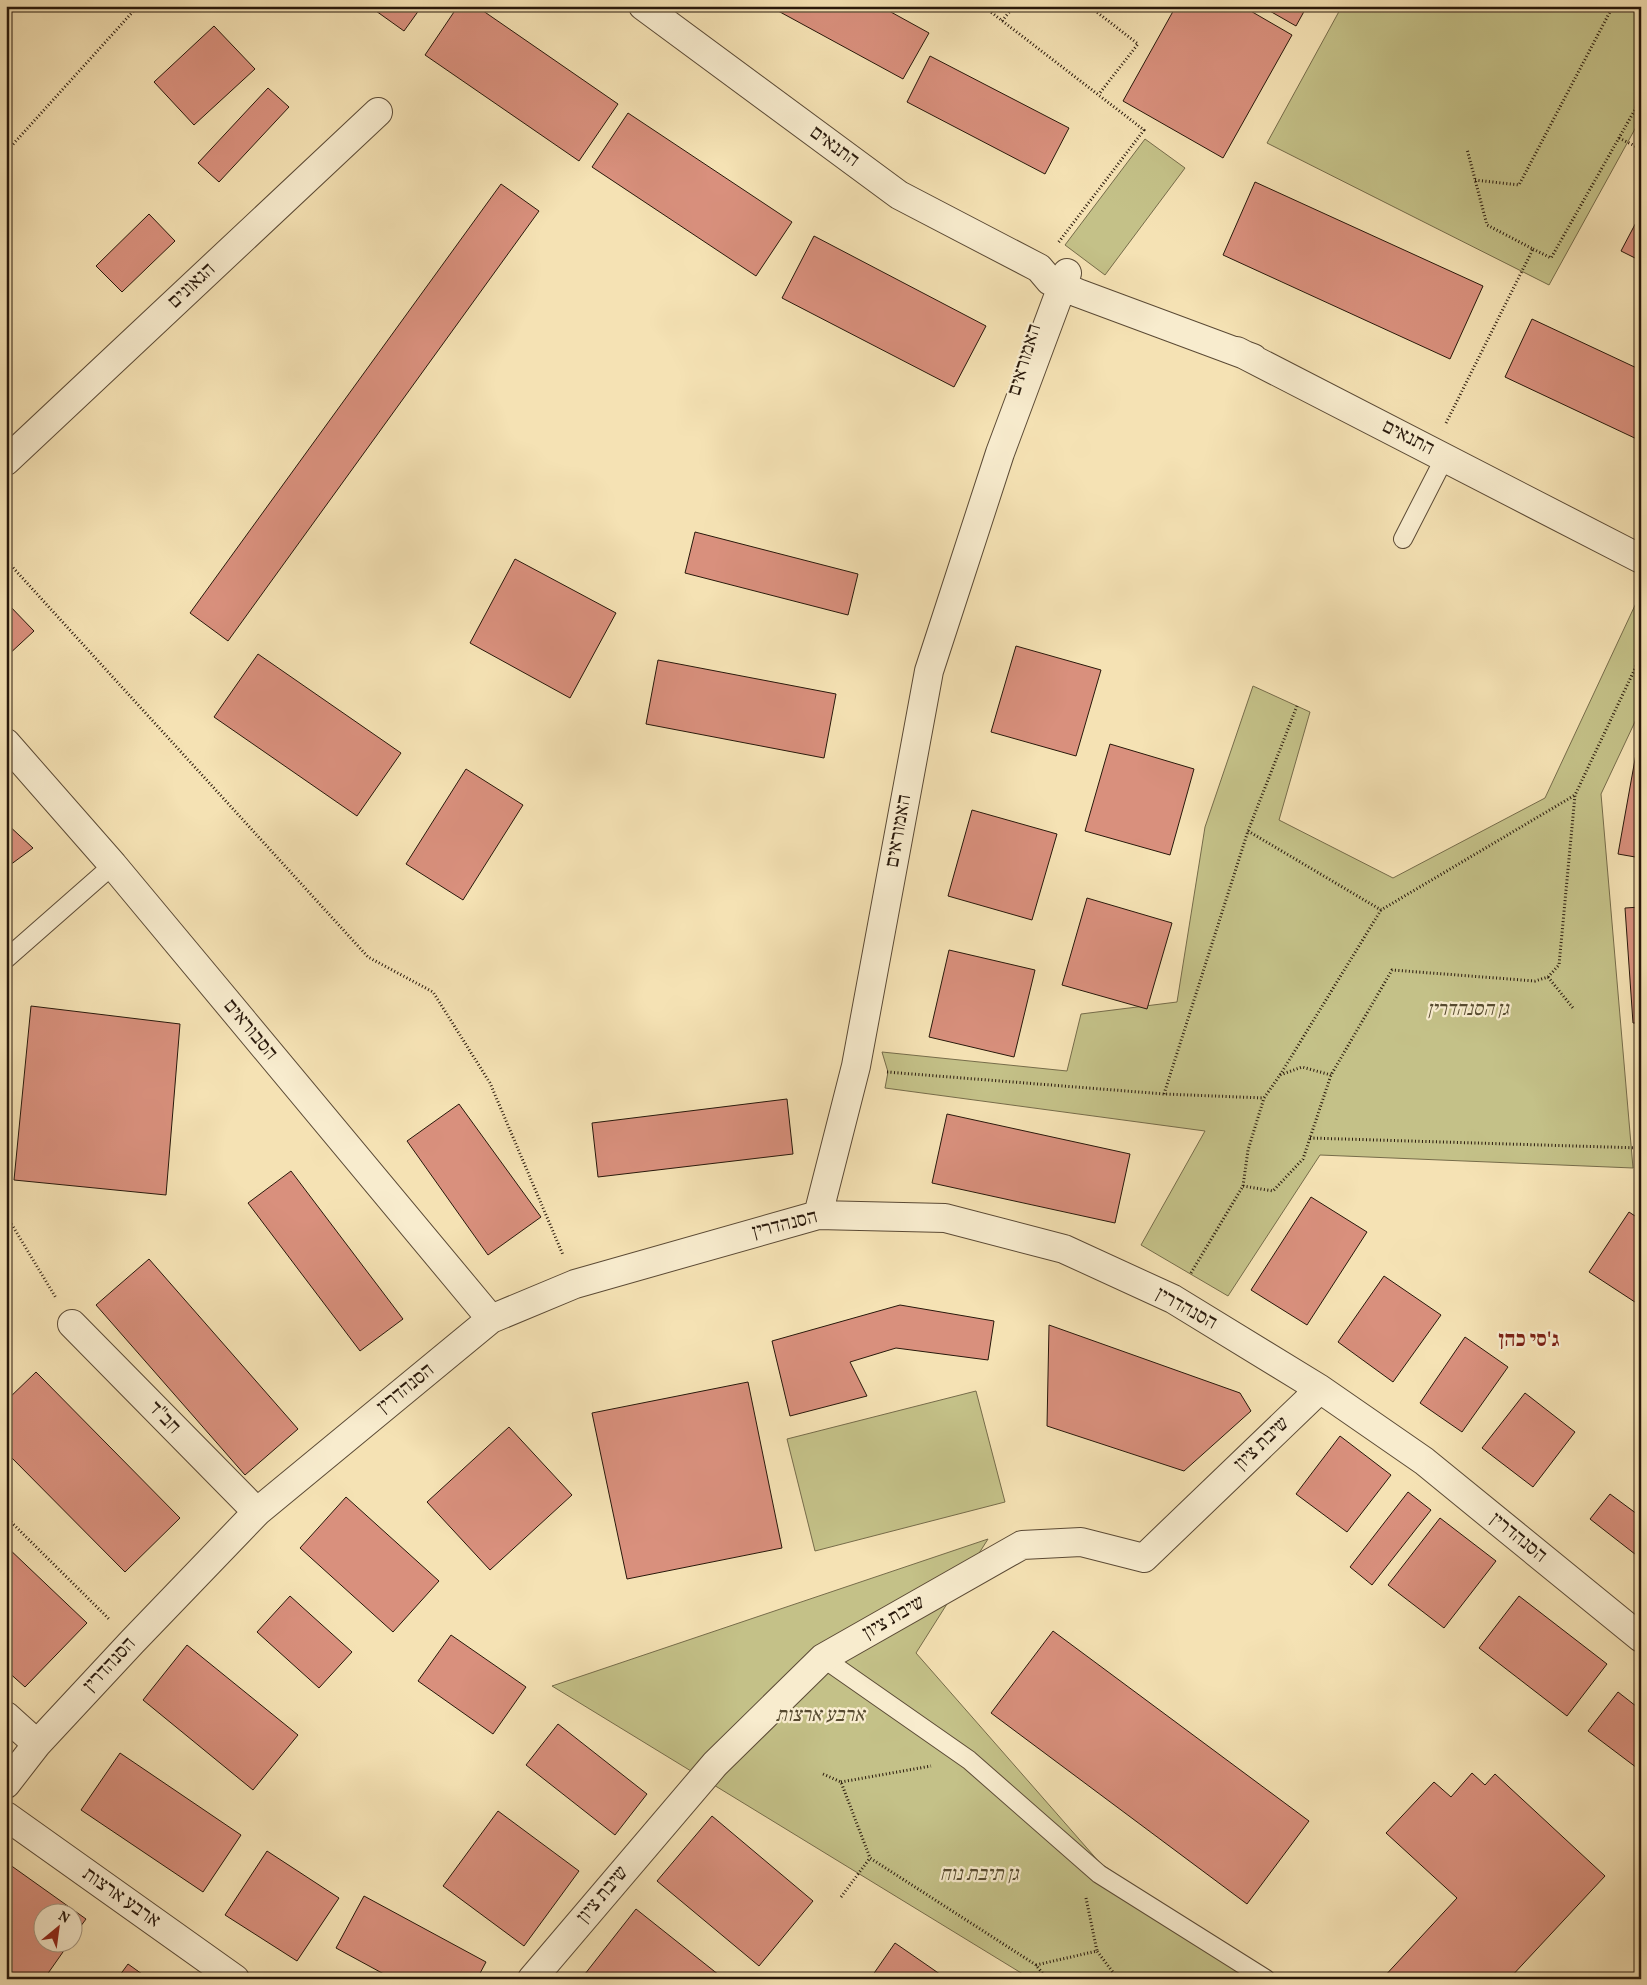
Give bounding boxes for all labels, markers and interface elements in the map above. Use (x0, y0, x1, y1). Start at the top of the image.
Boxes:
street label: התנאים (803, 119, 865, 175)
street label: הגאונים (162, 257, 222, 315)
street label: האמוראים (1001, 321, 1049, 399)
street label: התנאים (1377, 413, 1439, 463)
street label: האמוראים (879, 792, 919, 870)
street label: הסבוראים (216, 993, 284, 1067)
park label: גן הסנהדרין (1427, 996, 1510, 1024)
street label: הסנהדרין (749, 1203, 821, 1247)
street label: הסנהדרין (1150, 1281, 1222, 1337)
district label: ג'סי כהן (1498, 1326, 1560, 1355)
street label: הסנהדרין (371, 1357, 441, 1421)
street label: חב"ד (141, 1395, 187, 1441)
street label: שיבת ציון (1228, 1410, 1296, 1478)
street label: הסנהדרין (1483, 1506, 1553, 1570)
street label: שיבת ציון (858, 1589, 930, 1647)
street label: הסנהדרין (77, 1631, 143, 1699)
park label: ארבע ארצות (775, 1702, 867, 1730)
street label: שיבת ציון (571, 1860, 635, 1930)
street label: ארבע ארצות (76, 1861, 166, 1935)
park label: גן תיבת נוח (939, 1861, 1020, 1889)
north arrow (32, 1902, 82, 1952)
text: N (55, 1907, 73, 1929)

